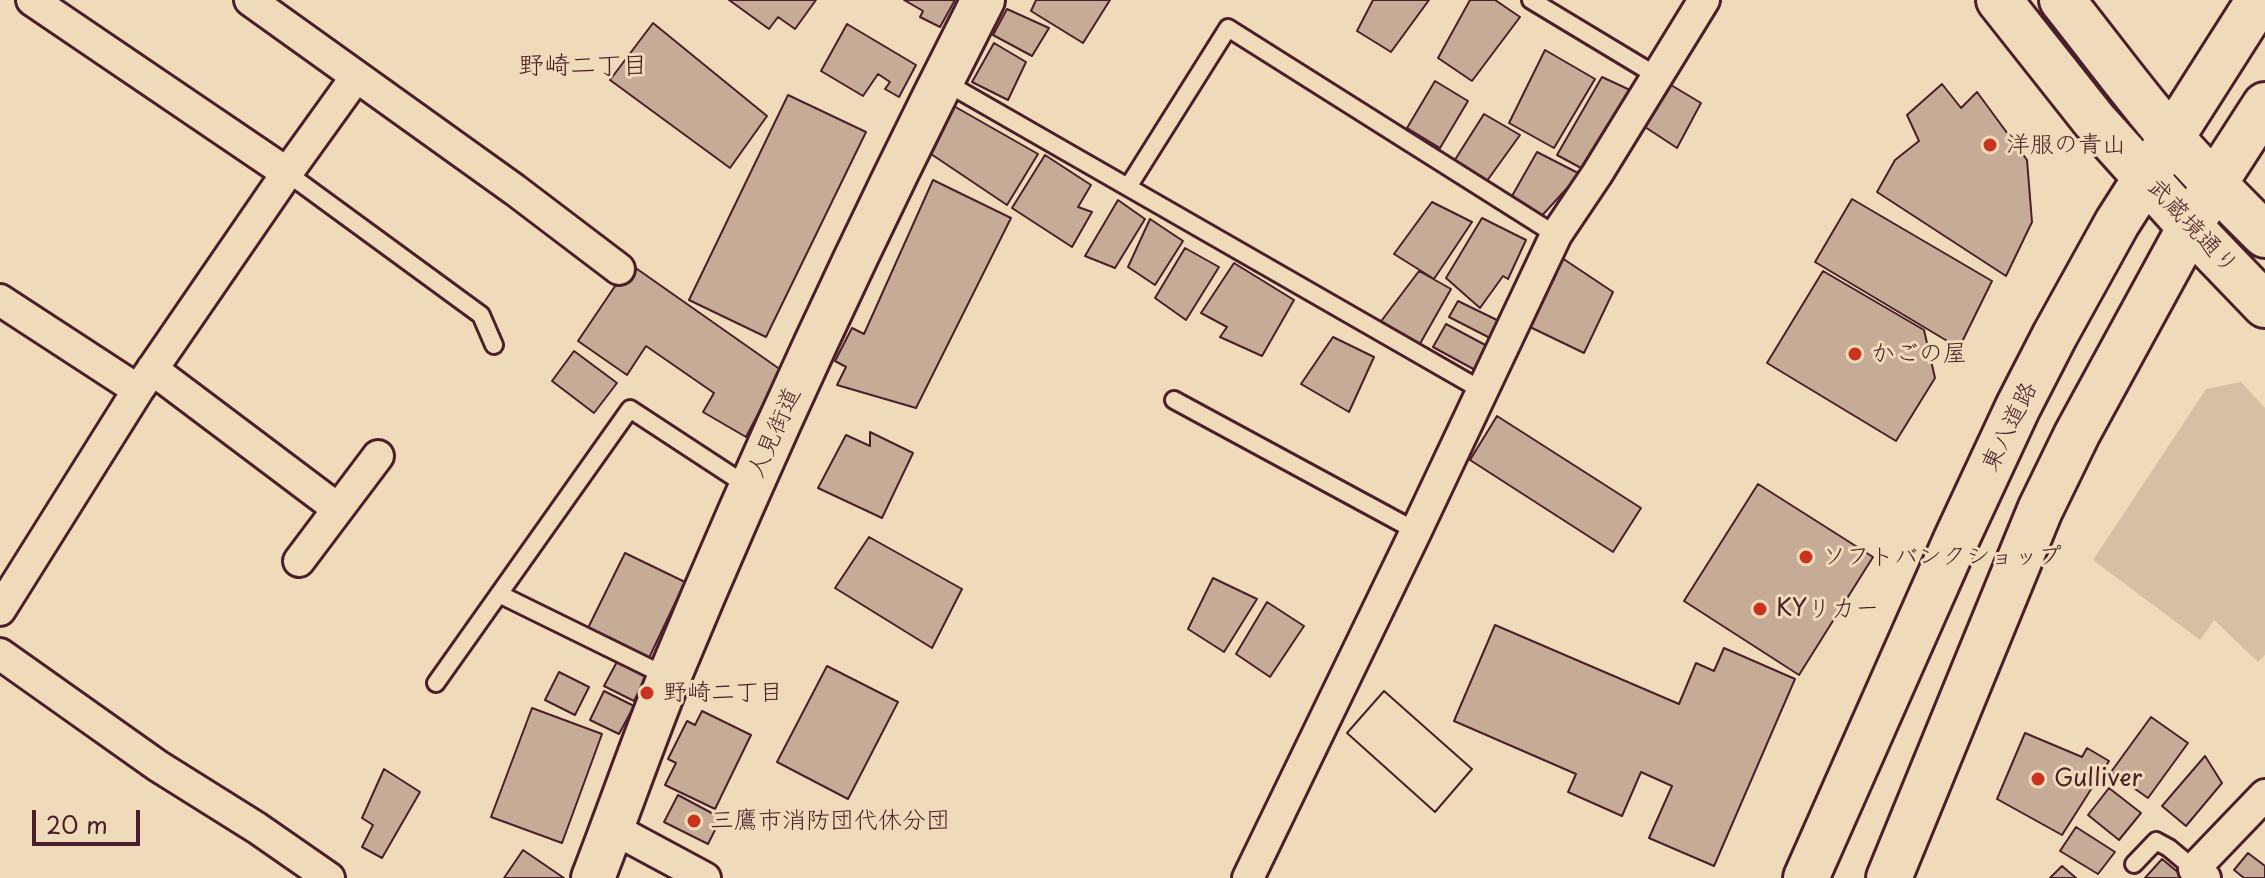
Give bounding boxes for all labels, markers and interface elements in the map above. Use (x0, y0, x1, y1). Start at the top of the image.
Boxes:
district label: 野崎二丁目 (518, 51, 648, 83)
place label: 洋服の青山 (2006, 131, 2126, 159)
marker: 洋服の青山 (1981, 136, 1999, 154)
street label: 武蔵境通り (2141, 173, 2243, 281)
place label: かごの屋 (1871, 340, 1967, 368)
marker: かごの屋 (1846, 345, 1864, 363)
street label: 東八道路 (1976, 378, 2044, 476)
street label: 人見街道 (742, 383, 808, 483)
place label: ソフトバンクショップ (1822, 543, 2062, 571)
marker: ソフトバンクショップ (1797, 548, 1815, 566)
place label: KYリカー (1776, 595, 1879, 623)
marker: KYリカー (1751, 600, 1769, 618)
place label: 野崎二丁目 (663, 679, 783, 707)
marker: 野崎二丁目 (638, 684, 656, 702)
place label: Gulliver (2054, 765, 2142, 793)
marker: Gulliver (2029, 770, 2047, 788)
scale bar (36, 794, 144, 844)
text: 20 m (46, 806, 108, 842)
place label: 三鷹市消防団代休分団 (710, 807, 950, 835)
marker: 三鷹市消防団代休分団 (685, 812, 703, 830)

